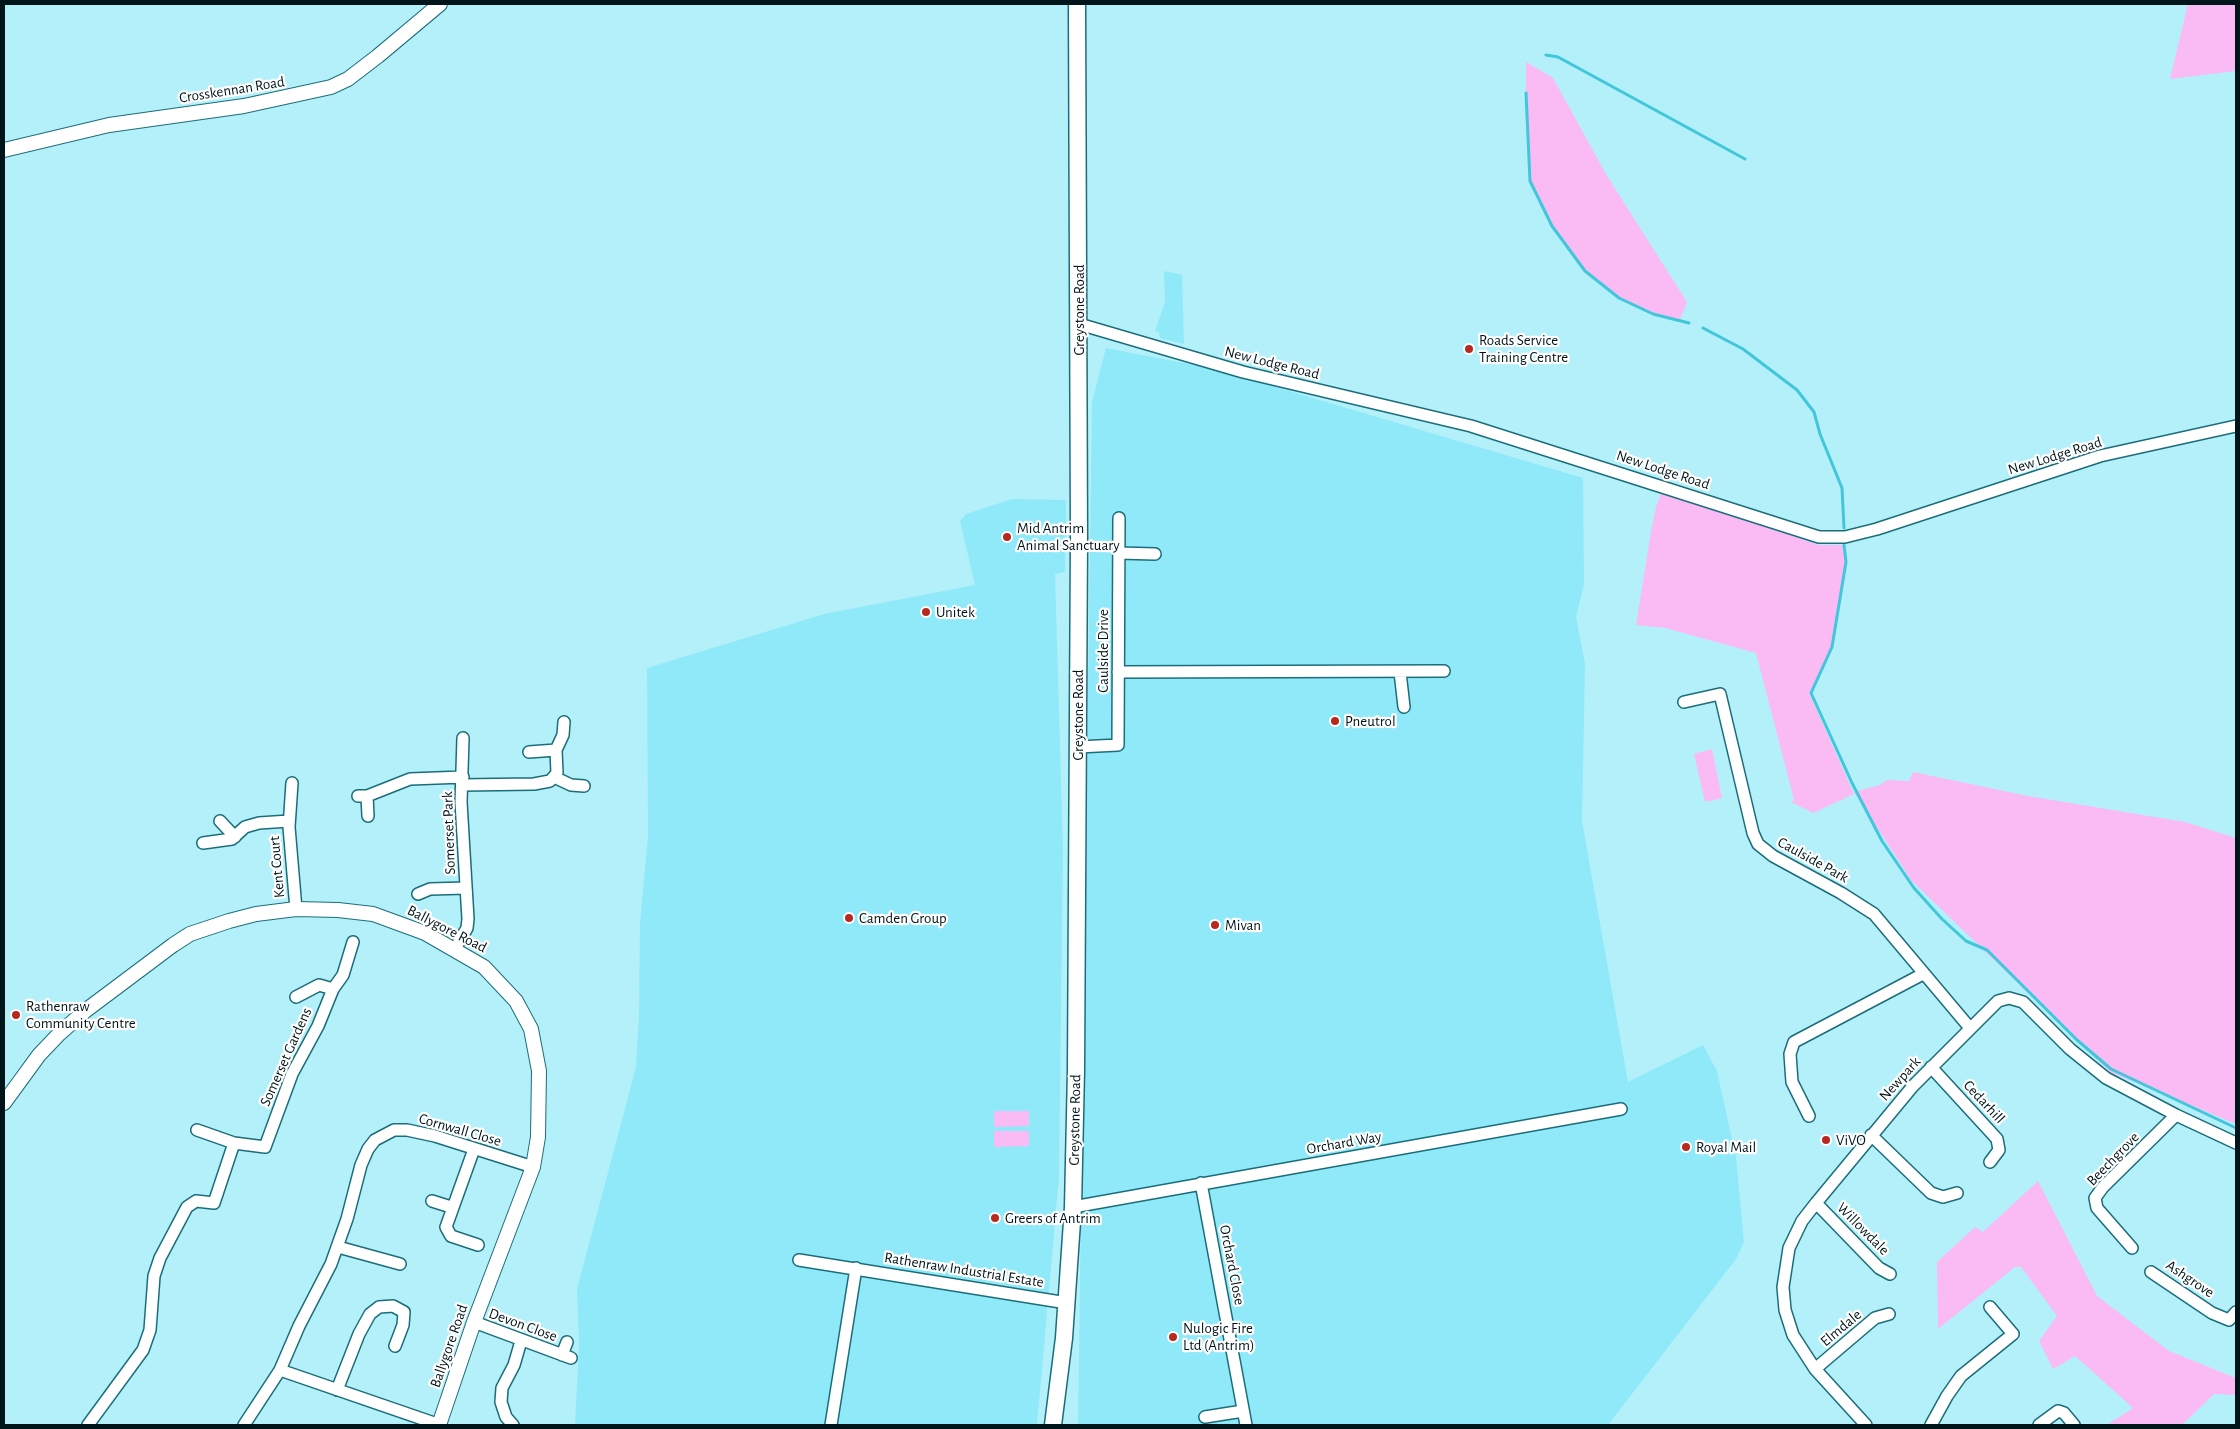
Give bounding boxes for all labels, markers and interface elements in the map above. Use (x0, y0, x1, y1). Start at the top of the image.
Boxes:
street label: Crosskennan Road (178, 73, 286, 107)
street label: Greystone Road (1070, 264, 1088, 356)
place label: Roads Service Training Centre (1479, 331, 1568, 366)
street label: New Lodge Road (1223, 343, 1321, 383)
marker: Roads Service Training Centre (1463, 343, 1475, 355)
street label: New Lodge Road (2006, 433, 2104, 479)
street label: New Lodge Road (1614, 446, 1712, 494)
place label: Mid Antrim Animal Sanctuary (1017, 519, 1120, 554)
marker: Mid Antrim Animal Sanctuary (1001, 531, 1013, 543)
place label: Unitek (936, 603, 975, 621)
marker: Unitek (920, 606, 932, 618)
street label: Caulside Drive (1094, 609, 1112, 693)
street label: Greystone Road (1069, 669, 1087, 761)
place label: Pneutrol (1345, 712, 1396, 730)
marker: Pneutrol (1329, 715, 1341, 727)
street label: Somerset Park (439, 791, 459, 875)
street label: Caulside Park (1774, 833, 1852, 887)
street label: Kent Court (265, 835, 289, 899)
street label: Ballygore Road (404, 901, 490, 957)
place label: Camden Group (859, 909, 947, 927)
marker: Camden Group (843, 912, 855, 924)
place label: Mivan (1225, 916, 1261, 934)
marker: Mivan (1209, 919, 1221, 931)
place label: Rathenraw Community Centre (26, 997, 136, 1032)
street label: Somerset Gardens (256, 1005, 316, 1109)
marker: Rathenraw Community Centre (10, 1009, 22, 1021)
street label: Newpark (1876, 1053, 1924, 1105)
street label: Greystone Road (1065, 1074, 1085, 1166)
street label: Cedarhill (1959, 1077, 2009, 1127)
street label: Cornwall Close (417, 1110, 503, 1150)
street label: Orchard Way (1305, 1128, 1383, 1158)
street label: Beechgrove (2083, 1128, 2143, 1190)
place label: ViVO (1836, 1131, 1866, 1149)
marker: ViVO (1820, 1134, 1832, 1146)
place label: Royal Mail (1696, 1138, 1756, 1156)
marker: Royal Mail (1680, 1141, 1692, 1153)
street label: Willowdale (1833, 1199, 1893, 1259)
place label: Greers of Antrim (1005, 1209, 1101, 1227)
marker: Greers of Antrim (989, 1212, 1001, 1224)
street label: Orchard Close (1215, 1223, 1249, 1307)
street label: Rathenraw Industrial Estate (883, 1249, 1045, 1291)
street label: Ashgrove (2162, 1256, 2218, 1302)
street label: Ballygore Road (426, 1302, 472, 1390)
street label: Devon Close (486, 1304, 560, 1346)
street label: Elmdale (1817, 1306, 1865, 1350)
place label: Nulogic Fire Ltd (Antrim) (1183, 1319, 1254, 1354)
marker: Nulogic Fire Ltd (Antrim) (1167, 1331, 1179, 1343)

